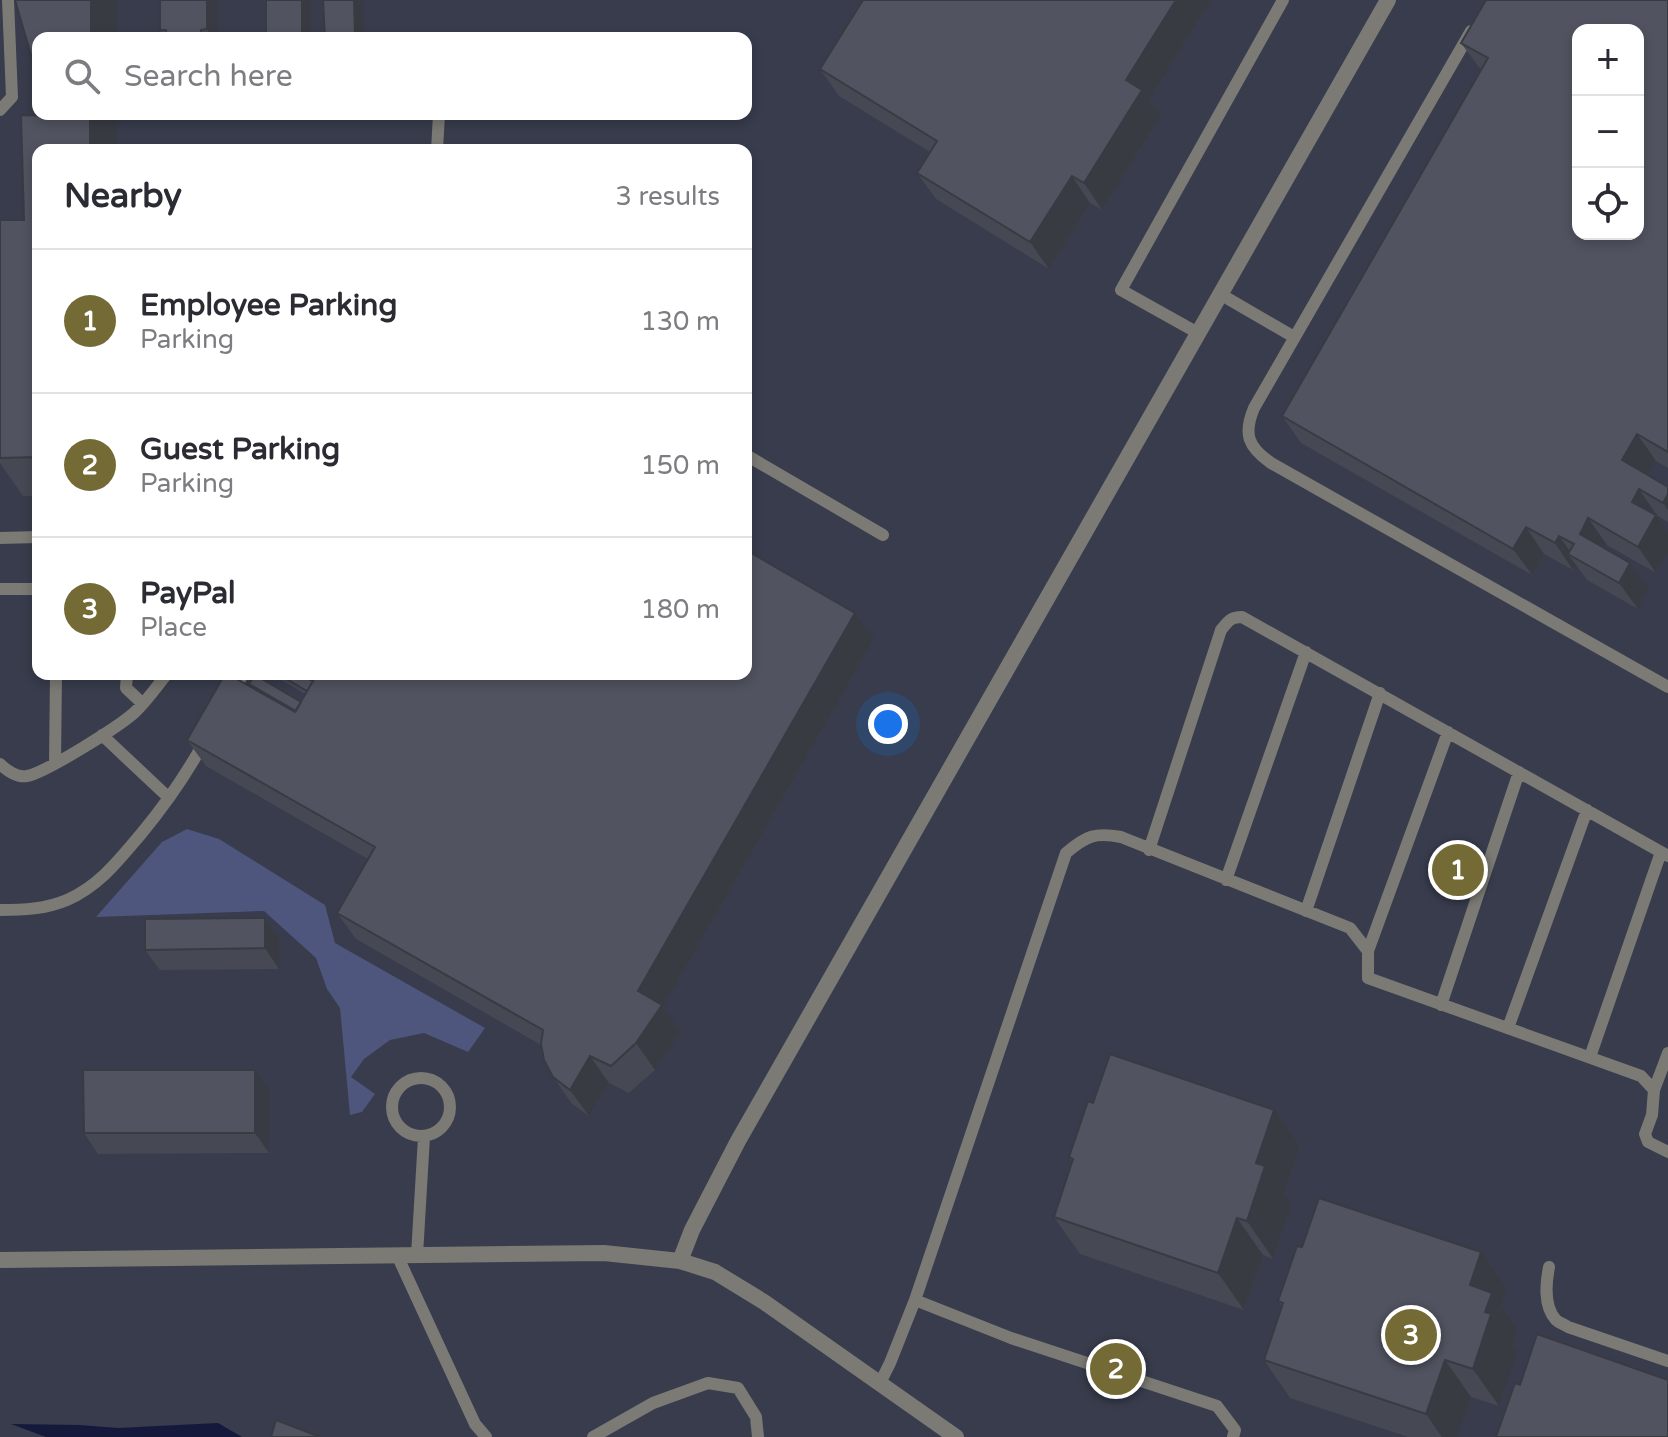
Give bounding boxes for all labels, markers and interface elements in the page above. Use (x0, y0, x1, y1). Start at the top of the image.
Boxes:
map controls (1572, 24, 1644, 240)
button: + (1572, 24, 1644, 96)
search box (32, 32, 752, 120)
icon: search (60, 54, 104, 98)
text: Search here (124, 58, 293, 95)
button: − (1572, 96, 1644, 168)
button: locate (1572, 168, 1644, 240)
text: Nearby (64, 176, 182, 217)
text: 3 results (615, 181, 720, 212)
text: Employee Parking (140, 287, 397, 324)
text: 1 (82, 306, 98, 337)
text: 130 m (640, 306, 720, 337)
text: Parking (140, 324, 234, 355)
text: Guest Parking (140, 431, 340, 468)
text: 2 (82, 450, 98, 481)
text: 150 m (640, 450, 720, 481)
text: Parking (140, 468, 234, 499)
text: PayPal (140, 575, 236, 612)
text: 3 (82, 594, 98, 625)
text: 180 m (640, 594, 720, 625)
text: Place (140, 612, 207, 643)
your location (868, 704, 908, 744)
pin: 1 (1432, 840, 1484, 900)
pin: 3 (1385, 1305, 1437, 1365)
pin: 2 (1090, 1339, 1142, 1399)

